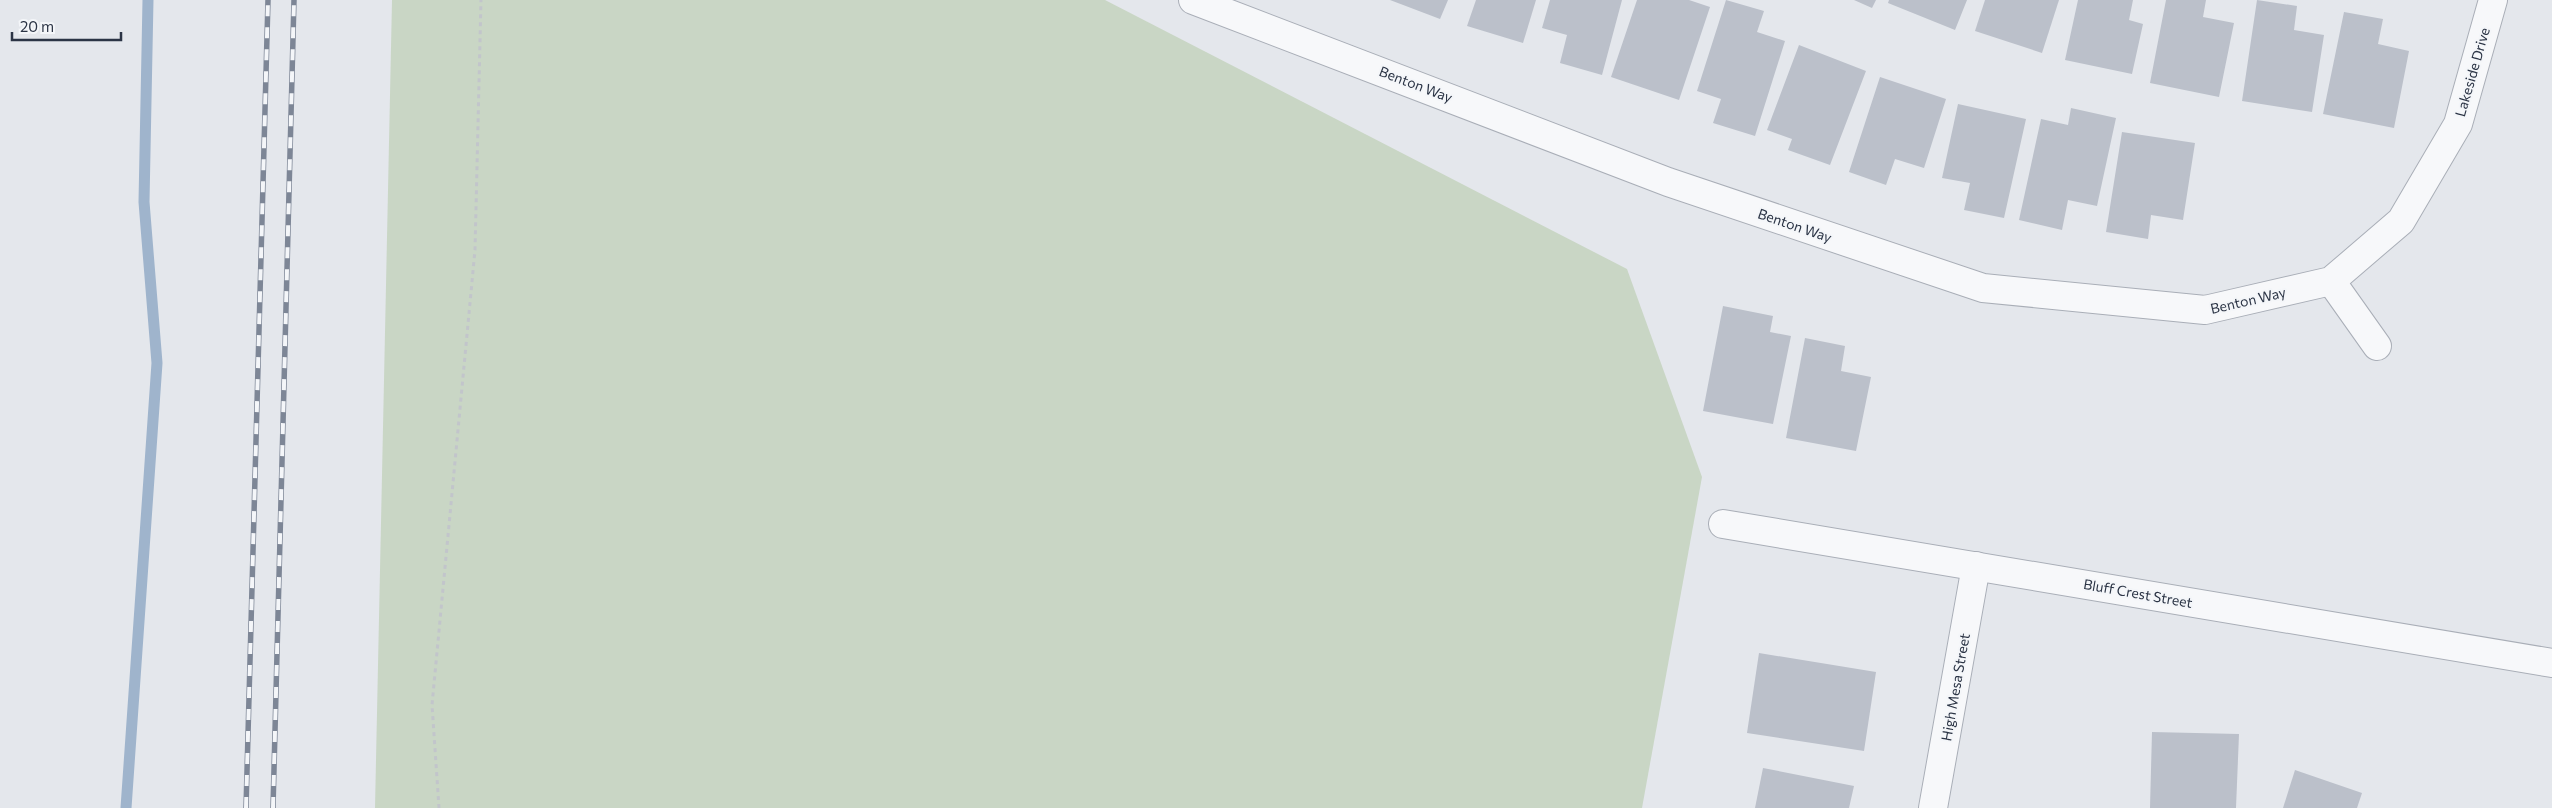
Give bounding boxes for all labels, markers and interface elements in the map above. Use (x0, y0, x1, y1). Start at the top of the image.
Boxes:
scale bar (12, 10, 121, 42)
text: 20 m (20, 17, 54, 35)
street label: Lakeside Drive (2451, 25, 2493, 119)
street label: Benton Way (1377, 62, 1455, 106)
street label: Benton Way (1756, 204, 1834, 246)
street label: Benton Way (2209, 283, 2287, 317)
street label: Bluff Crest Street (2082, 575, 2194, 611)
street label: High Mesa Street (1937, 632, 1973, 742)

